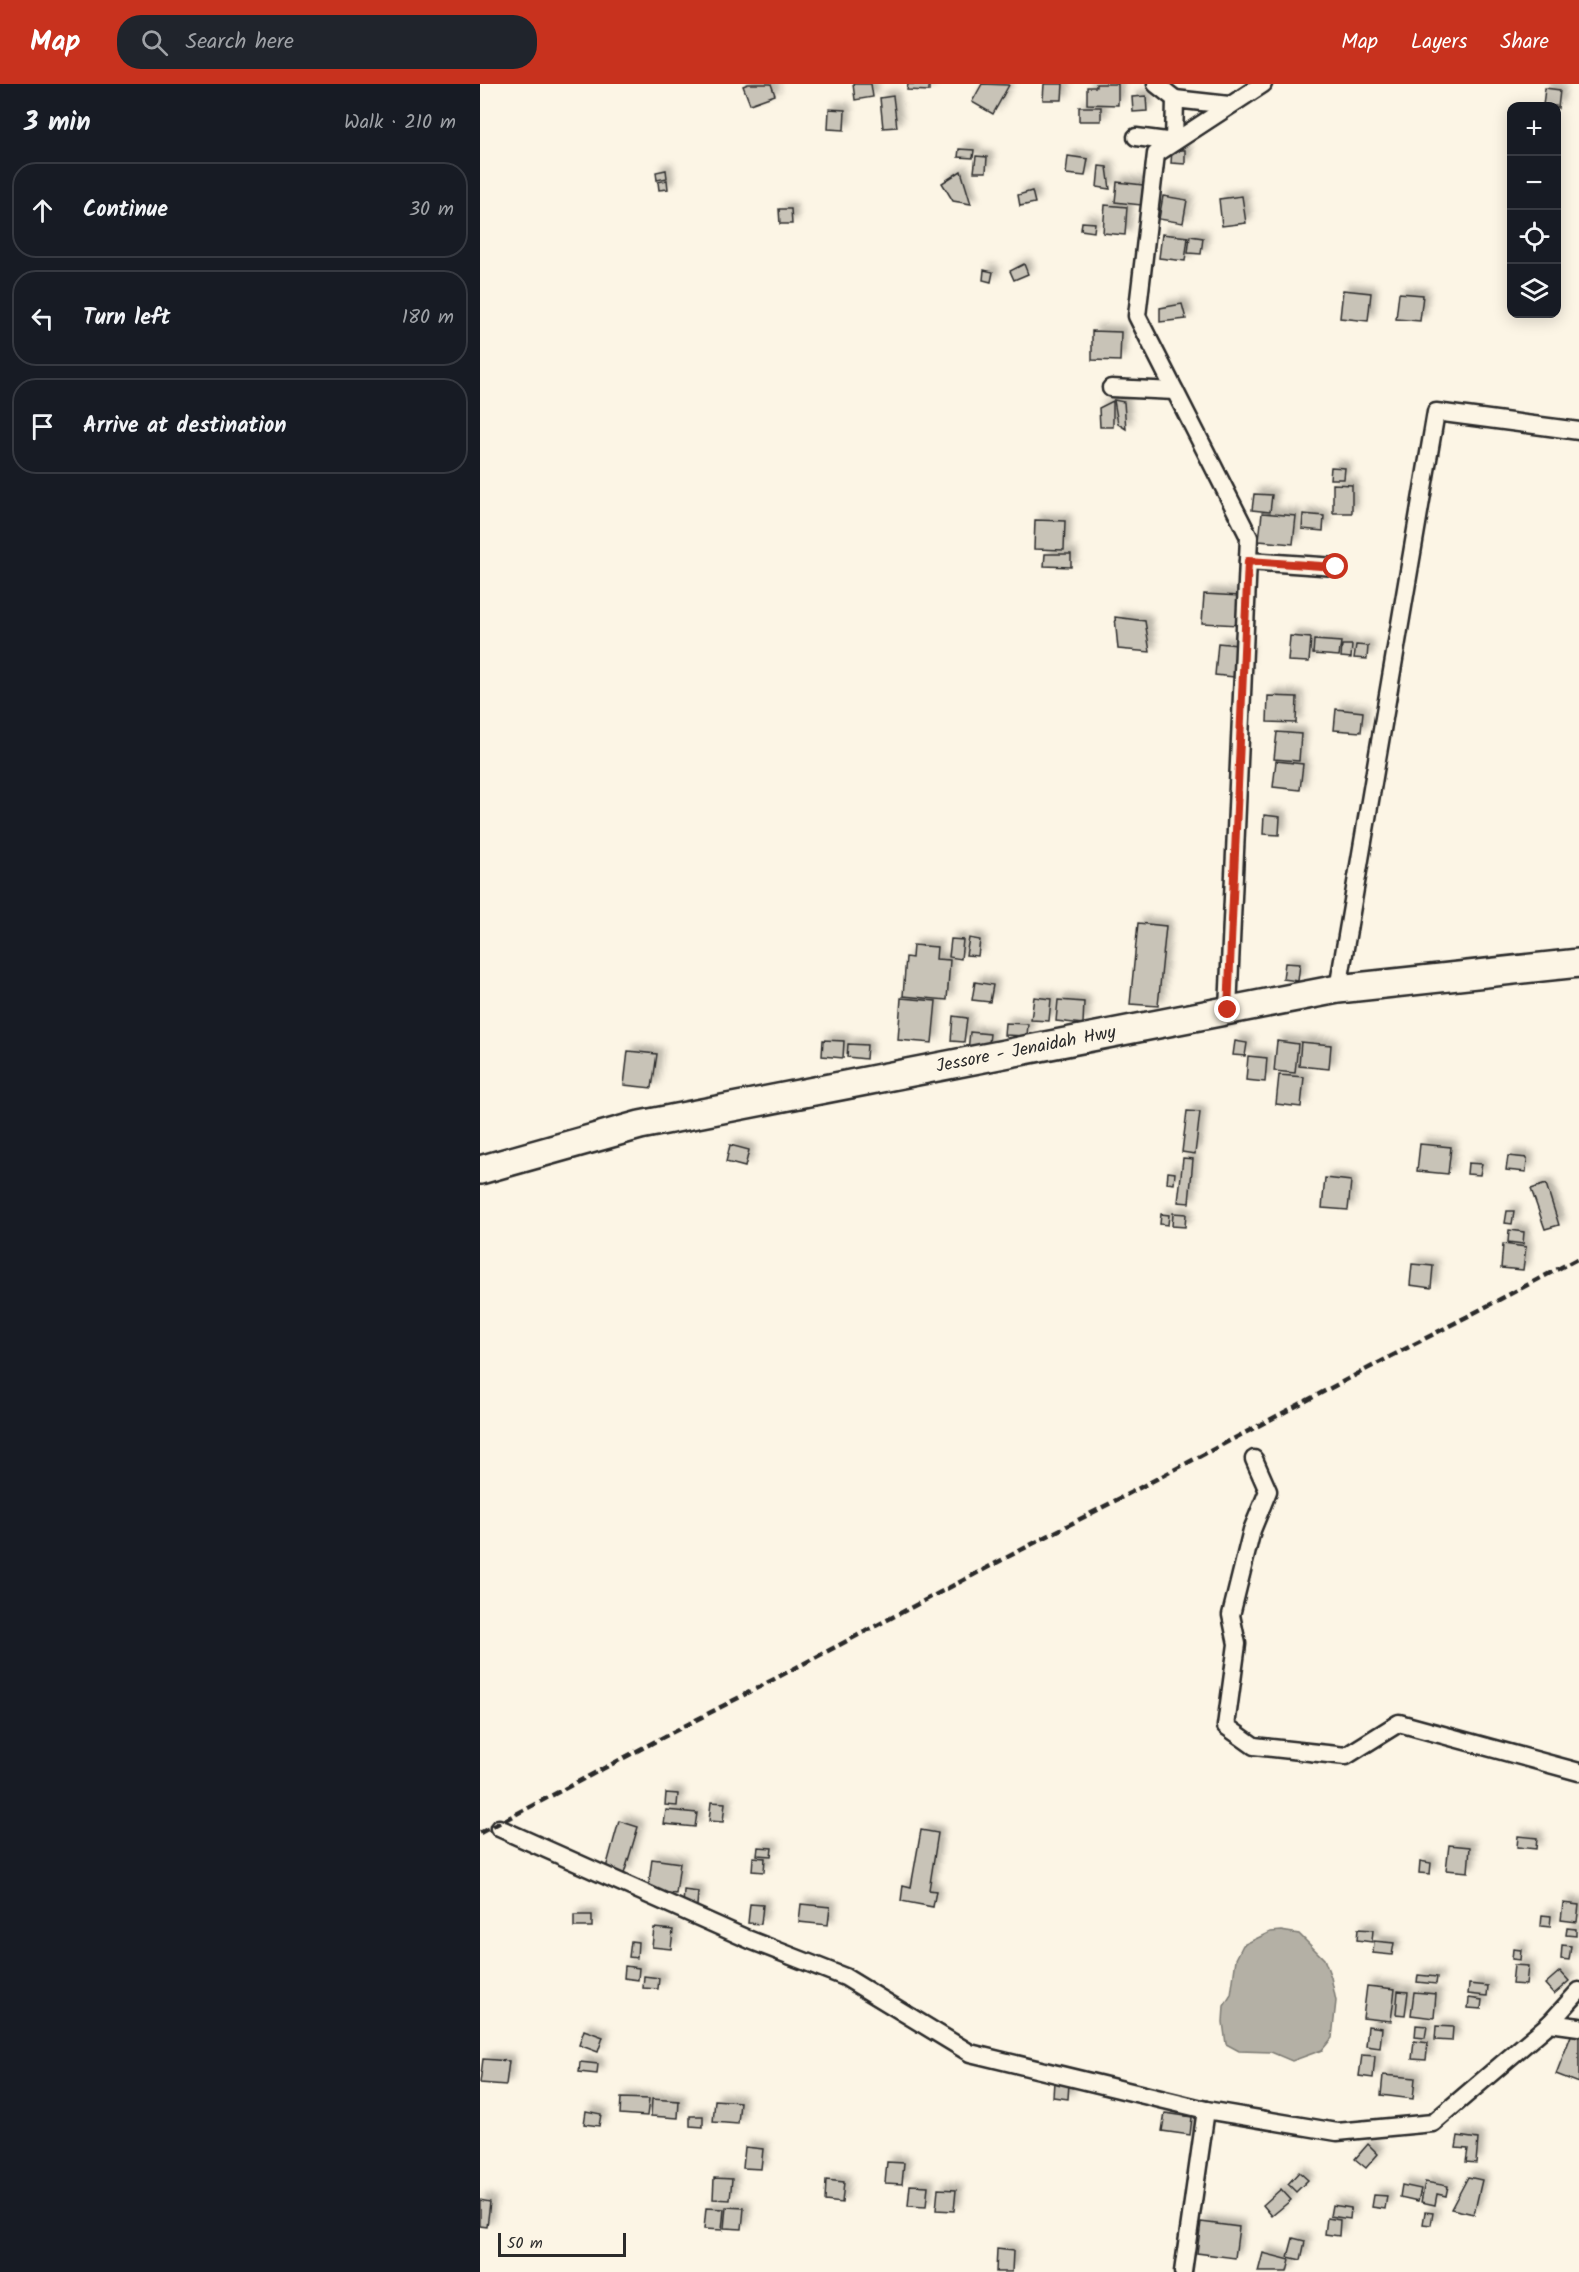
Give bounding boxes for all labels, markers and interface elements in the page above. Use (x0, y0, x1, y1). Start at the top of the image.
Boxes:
search box (117, 15, 537, 69)
text: Map (30, 20, 81, 65)
text: Search here (186, 25, 294, 60)
icon: search (138, 26, 171, 59)
text: Map (1341, 26, 1378, 59)
text: Layers (1411, 26, 1467, 59)
text: Share (1500, 26, 1549, 59)
text: 3 min (24, 102, 91, 144)
map controls (1507, 102, 1561, 318)
button: + (1507, 102, 1561, 156)
text: Walk · 210 m (344, 107, 456, 139)
button: − (1507, 156, 1561, 210)
text: Continue (83, 193, 168, 228)
icon: ahead (26, 194, 59, 227)
text: 30 m (409, 194, 454, 226)
button: locate (1507, 210, 1561, 264)
button: layers (1507, 264, 1561, 318)
text: Turn left (83, 301, 170, 336)
icon: left (26, 302, 59, 335)
text: 180 m (402, 302, 454, 334)
text: Arrive at destination (83, 409, 286, 444)
icon: arrive (26, 410, 59, 443)
route start (1322, 553, 1348, 579)
route end (1214, 996, 1240, 1022)
street label: Jessore - Jenaidah Hwy (934, 1018, 1119, 1082)
scale bar (498, 2230, 626, 2258)
text: 50 m (507, 2231, 543, 2256)

